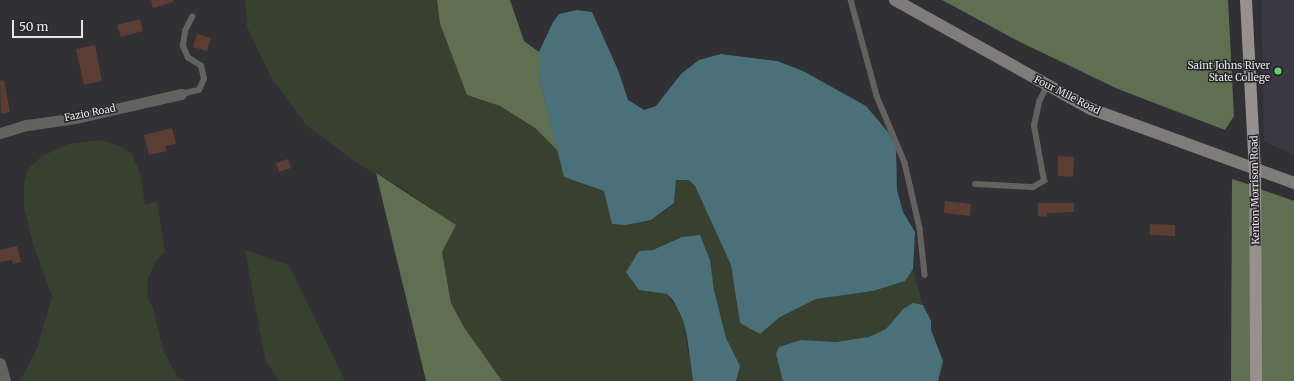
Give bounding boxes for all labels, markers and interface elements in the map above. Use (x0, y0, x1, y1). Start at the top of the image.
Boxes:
scale bar (14, 12, 85, 38)
text: 50 m (19, 19, 48, 34)
place label: Saint Johns River State College (1188, 59, 1270, 82)
marker: Saint Johns River State College (1273, 66, 1283, 76)
street label: Four Mile Road (1032, 73, 1102, 117)
street label: Fazio Road (63, 102, 117, 124)
street label: Kenton Morrison Road (1248, 135, 1262, 245)

